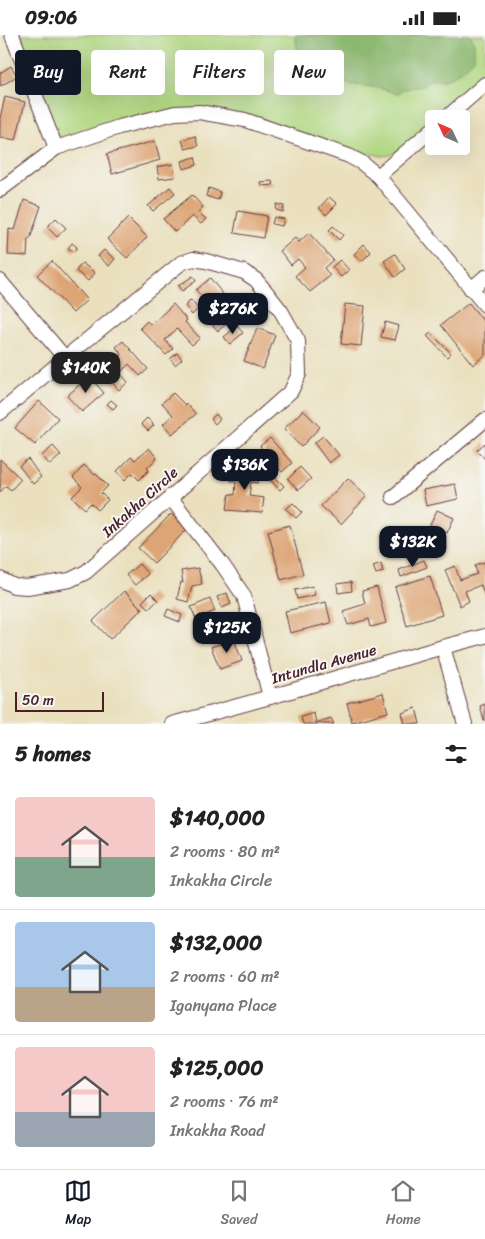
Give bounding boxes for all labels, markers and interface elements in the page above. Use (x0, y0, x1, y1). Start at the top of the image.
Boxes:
text: 09:06 (25, 1, 77, 34)
chip: Buy (15, 50, 81, 95)
chip: Rent (91, 50, 165, 95)
chip: Filters (175, 50, 264, 95)
chip: New (274, 50, 344, 95)
north arrow (425, 110, 470, 155)
map controls (425, 110, 470, 155)
pin: $276K (198, 293, 268, 335)
text: $276K (209, 294, 257, 323)
pin: $140K (51, 351, 121, 394)
text: $140K (62, 353, 110, 382)
pin: $136K (210, 449, 280, 491)
text: $136K (222, 450, 268, 479)
street label: Inkakha Circle (95, 460, 185, 544)
pin: $132K (378, 525, 448, 568)
text: $132K (390, 527, 436, 556)
pin: $125K (192, 611, 262, 654)
text: $125K (204, 613, 250, 642)
street label: Intundla Avenue (267, 637, 380, 692)
text: 50 m (22, 688, 54, 713)
scale bar (15, 689, 104, 712)
text: 5 homes (15, 735, 91, 773)
icon: filters (442, 740, 470, 768)
text: $140,000 (170, 799, 265, 837)
icon: home (55, 817, 115, 877)
text: 2 rooms · 80 m² (170, 837, 280, 866)
text: Inkakha Circle (170, 866, 272, 895)
text: $132,000 (170, 924, 262, 962)
icon: home (55, 942, 115, 1002)
text: 2 rooms · 60 m² (170, 962, 280, 991)
text: Iganyana Place (170, 991, 277, 1020)
text: $125,000 (170, 1049, 264, 1087)
icon: home (55, 1067, 115, 1127)
text: 2 rooms · 76 m² (170, 1087, 279, 1116)
text: Inkakha Road (170, 1116, 265, 1145)
tab: Map (64, 1177, 92, 1232)
tab: Saved (221, 1177, 257, 1232)
tab: Home (386, 1177, 421, 1232)

